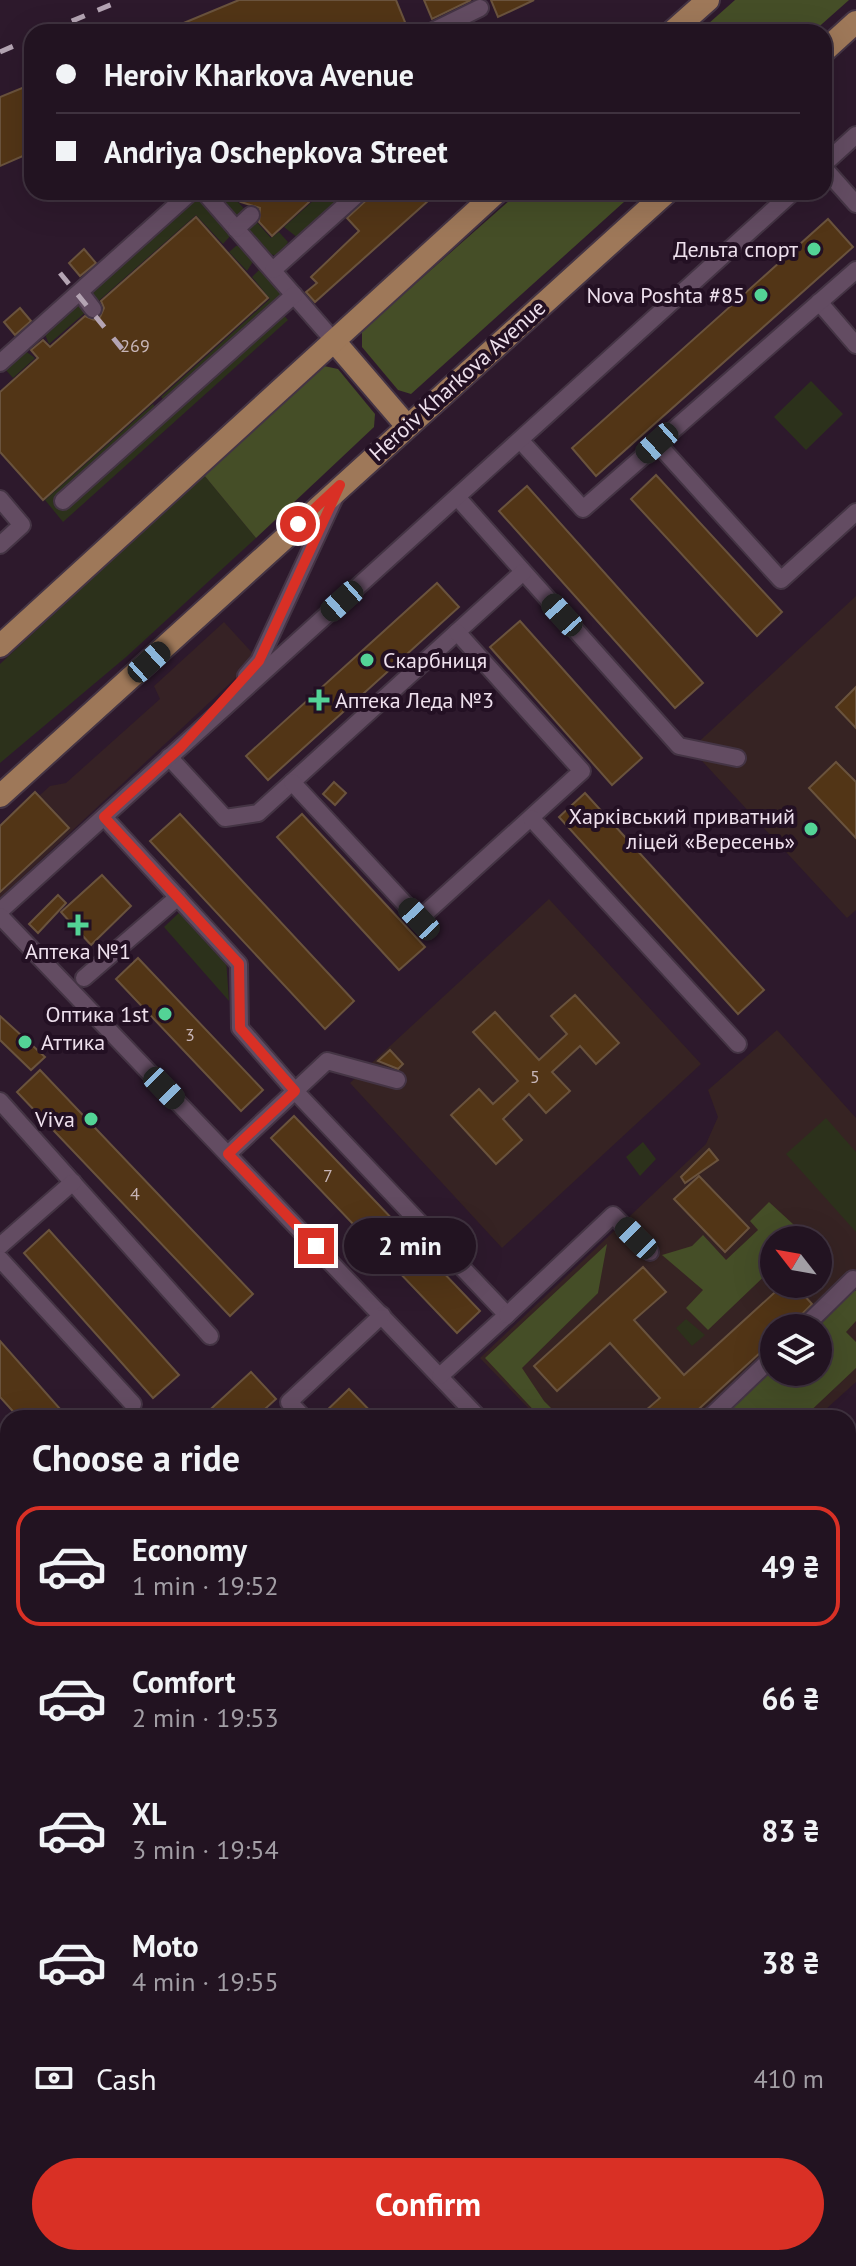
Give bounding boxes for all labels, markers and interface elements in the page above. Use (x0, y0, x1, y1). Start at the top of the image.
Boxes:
text: Heroiv Kharkova Avenue (104, 55, 414, 94)
text: Andriya Oschepkova Street (104, 132, 448, 171)
place label: Дельта спорт (673, 235, 798, 263)
marker: Дельта спорт (805, 240, 823, 258)
place label: Nova Poshta #85 (586, 281, 745, 309)
marker: Nova Poshta #85 (752, 286, 770, 304)
street label: Heroiv Kharkova Avenue (363, 293, 551, 467)
house number: 269 (120, 334, 150, 357)
car (631, 418, 683, 468)
route start (280, 506, 316, 542)
car (316, 576, 368, 626)
car (537, 589, 587, 641)
car (123, 637, 175, 687)
place label: Скарбниця (383, 646, 487, 674)
marker: Скарбниця (358, 651, 376, 669)
place label: Аптека Леда №3 (335, 686, 494, 714)
marker: Аптека Леда №3 (310, 691, 328, 709)
place label: Харківський приватний ліцей «Вересень» (568, 802, 795, 855)
marker: Харківський приватний ліцей «Вересень» (802, 820, 820, 838)
car (394, 893, 444, 945)
marker: Аптека №1 (69, 916, 87, 934)
place label: Аптека №1 (25, 937, 131, 965)
place label: Оптика 1st (45, 1000, 150, 1028)
marker: Оптика 1st (156, 1005, 174, 1023)
house number: 3 (185, 1023, 195, 1046)
place label: Аттика (41, 1028, 105, 1056)
marker: Аттика (16, 1033, 34, 1051)
car (139, 1062, 189, 1114)
house number: 5 (530, 1065, 540, 1088)
place label: Viva (34, 1105, 75, 1133)
marker: Viva (82, 1110, 100, 1128)
house number: 7 (323, 1164, 333, 1187)
house number: 4 (130, 1182, 140, 1205)
car (611, 1213, 661, 1263)
callout: 2 min (344, 1218, 476, 1274)
north arrow (760, 1226, 832, 1298)
map controls (760, 1226, 832, 1386)
route end (298, 1228, 334, 1264)
text: 2 min (378, 1229, 442, 1262)
button: layers (760, 1314, 832, 1386)
text: Choose a ride (32, 1434, 240, 1481)
icon: car (36, 1530, 108, 1602)
text: Economy (132, 1530, 247, 1569)
text: 49 ₴ (761, 1547, 820, 1586)
text: 1 min · 19:52 (132, 1569, 279, 1602)
icon: car (36, 1662, 108, 1734)
text: Comfort (132, 1662, 235, 1701)
text: 66 ₴ (761, 1679, 820, 1718)
text: 2 min · 19:53 (132, 1701, 279, 1734)
icon: car (36, 1794, 108, 1866)
text: XL (132, 1794, 166, 1833)
text: 83 ₴ (761, 1811, 820, 1850)
text: 3 min · 19:54 (132, 1833, 279, 1866)
icon: car (36, 1926, 108, 1998)
text: Moto (132, 1926, 199, 1965)
text: 38 ₴ (761, 1943, 820, 1982)
text: 4 min · 19:55 (132, 1965, 279, 1998)
icon: cash (32, 2056, 76, 2100)
text: Cash (96, 2059, 157, 2098)
text: 410 m (753, 2062, 824, 2095)
button: Confirm (32, 2158, 824, 2250)

